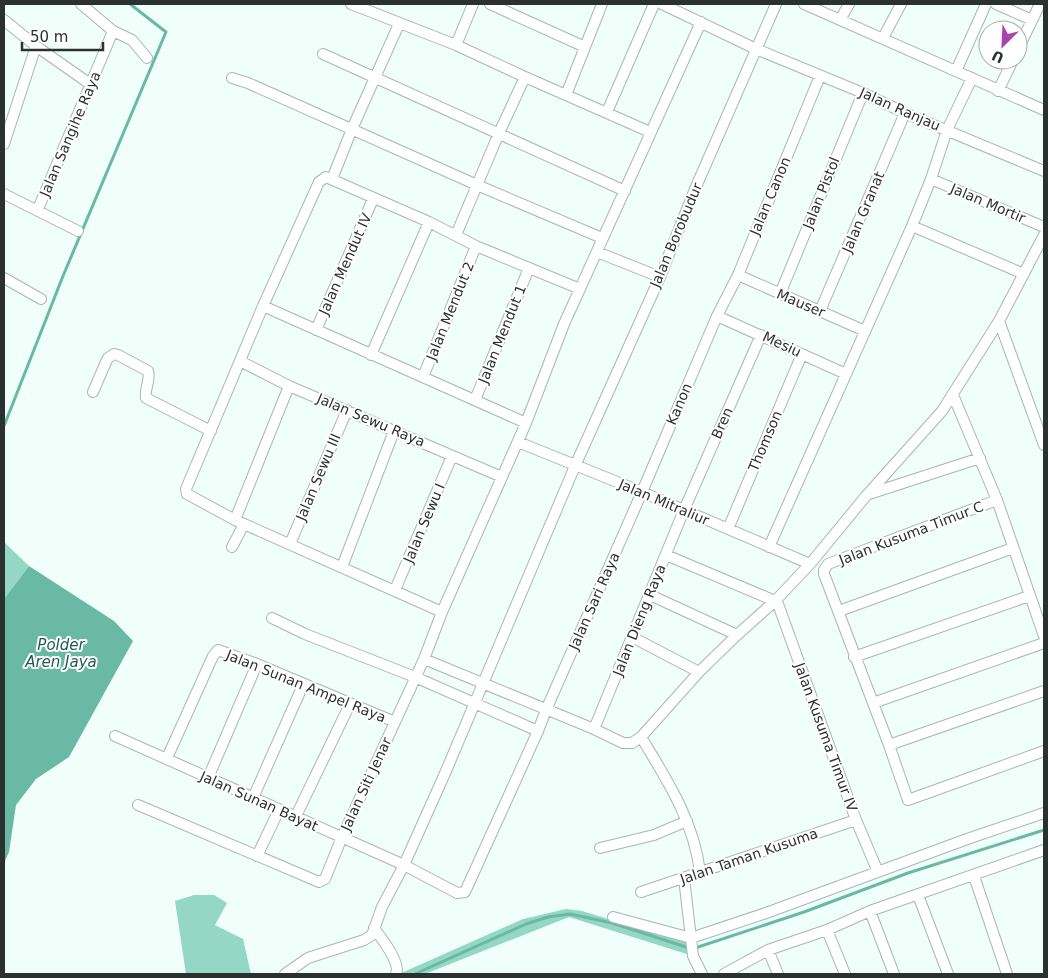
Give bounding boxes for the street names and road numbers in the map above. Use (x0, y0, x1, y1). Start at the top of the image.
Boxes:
street label: Jalan Sangihe Raya (36, 69, 104, 200)
street label: Jalan Ranjau (856, 84, 943, 134)
street label: Jalan Canon (746, 155, 794, 238)
street label: Jalan Pistol (799, 155, 843, 232)
street label: Jalan Granat (838, 169, 887, 256)
street label: Jalan Borobudur (646, 180, 705, 291)
street label: Jalan Mortir (947, 180, 1028, 226)
street label: Jalan Mendut IV (315, 210, 375, 318)
street label: Jalan Mendut 2 (423, 259, 477, 363)
street label: Jalan Mendut 1 (475, 282, 529, 386)
street label: Mauser (774, 286, 828, 320)
street label: Mesiu (760, 328, 804, 360)
street label: Kanon (663, 381, 695, 427)
street label: Jalan Sewu Raya (314, 390, 427, 450)
street label: Bren (708, 405, 736, 441)
street label: Thomson (745, 408, 785, 475)
street label: Jalan Sewu III (292, 431, 344, 524)
street label: Jalan Mitraliur (615, 475, 712, 528)
street label: Jalan Sewu I (400, 481, 448, 566)
street label: Jalan Kusuma Timur C (836, 498, 986, 568)
street label: Jalan Sari Raya (565, 550, 623, 653)
street label: Jalan Dieng Raya (609, 562, 669, 679)
street label: Jalan Sunan Ampel Raya (223, 646, 388, 725)
street label: Jalan Kusuma Timur IV (791, 659, 861, 814)
street label: Jalan Siti Jenar (337, 735, 395, 834)
street label: Jalan Sunan Bayat (197, 767, 321, 834)
street label: Jalan Taman Kusuma (677, 825, 820, 887)

